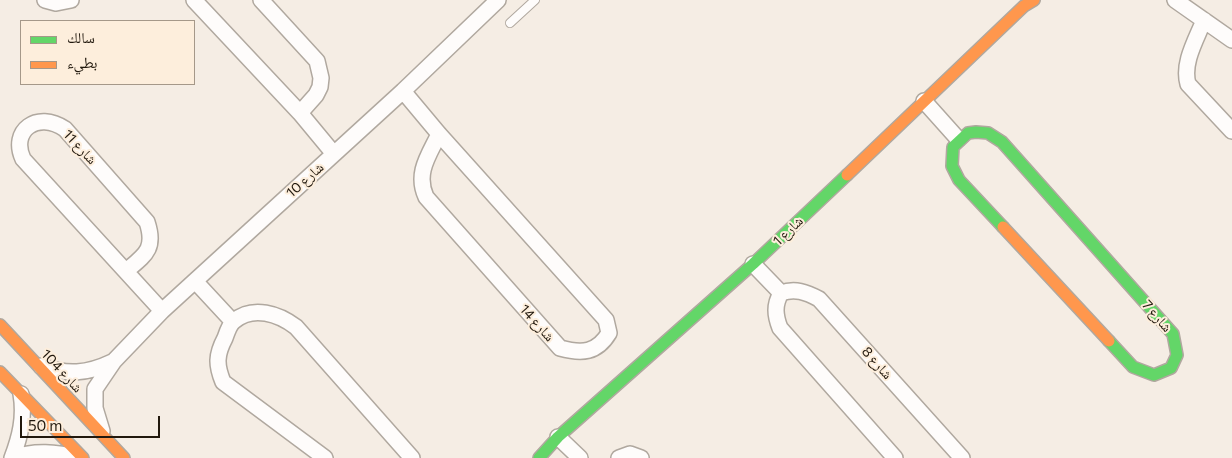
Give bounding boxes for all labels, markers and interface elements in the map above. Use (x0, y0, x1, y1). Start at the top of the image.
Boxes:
legend (20, 20, 195, 85)
text: سالك (67, 28, 95, 46)
text: بطيء (67, 53, 97, 71)
street label: شارع 11 (60, 126, 100, 168)
street label: شارع 10 (283, 159, 327, 201)
street label: شارع 1 (769, 213, 807, 249)
street label: شارع 7 (1139, 297, 1175, 335)
street label: شارع 14 (516, 301, 558, 345)
street label: شارع 8 (858, 343, 896, 383)
street label: شارع 104 (38, 346, 86, 396)
scale bar (22, 406, 162, 438)
text: 50 m (28, 416, 62, 434)

